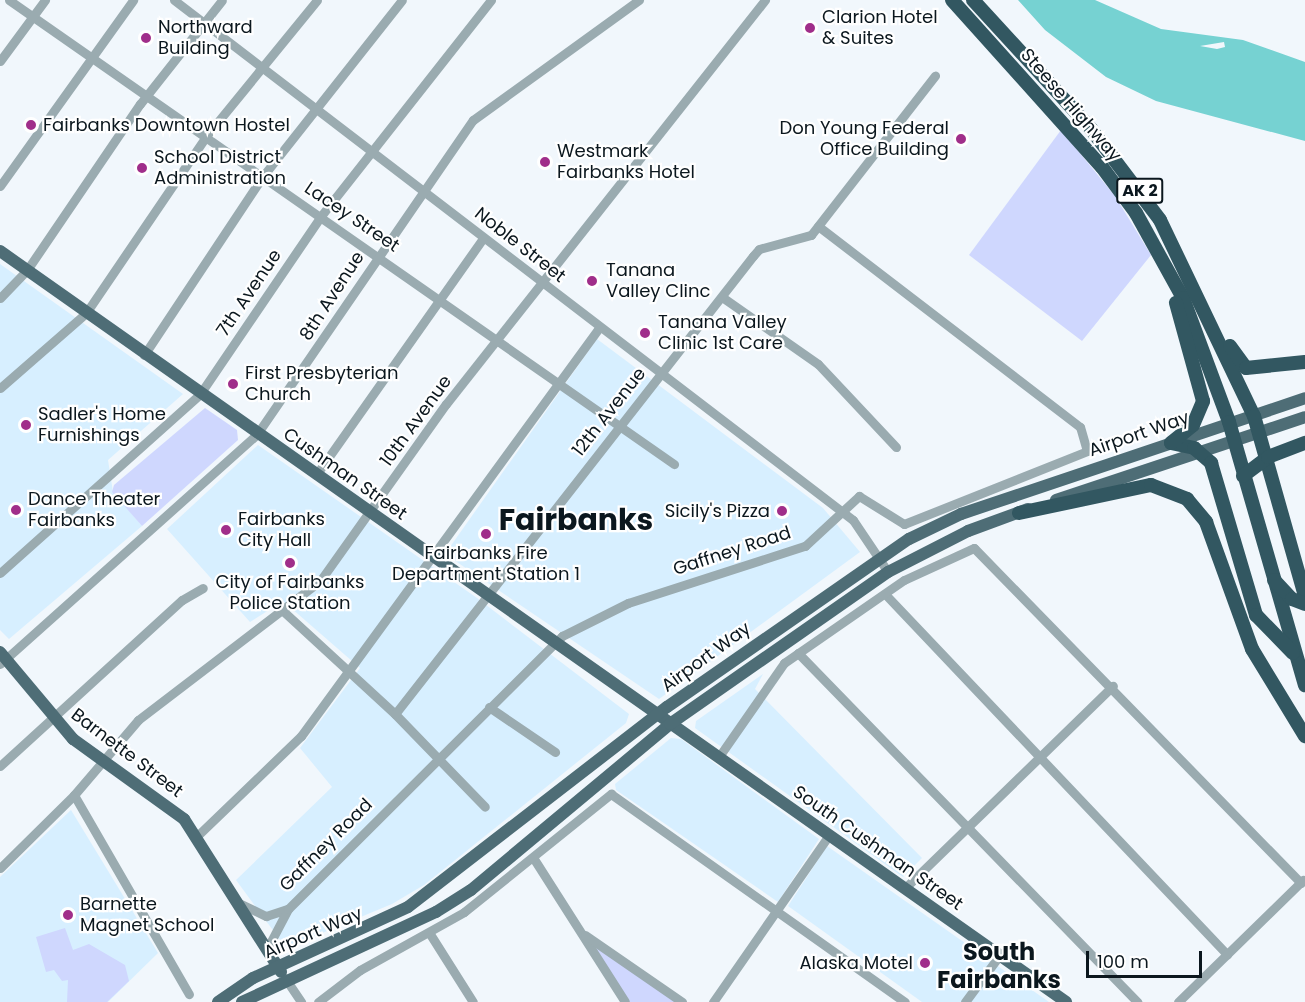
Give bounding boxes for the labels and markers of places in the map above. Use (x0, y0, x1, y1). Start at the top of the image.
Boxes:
place label: Clarion Hotel & Suites (822, 7, 938, 50)
place label: Northward Building (158, 17, 253, 60)
marker: Clarion Hotel & Suites (803, 21, 817, 35)
marker: Northward Building (139, 31, 153, 45)
place label: Fairbanks Downtown Hostel (43, 114, 290, 136)
marker: Fairbanks Downtown Hostel (24, 118, 38, 132)
place label: Don Young Federal Office Building (780, 118, 949, 160)
marker: Don Young Federal Office Building (954, 132, 968, 146)
place label: Westmark Fairbanks Hotel (557, 141, 695, 184)
place label: School District Administration (154, 147, 286, 190)
marker: Westmark Fairbanks Hotel (538, 155, 552, 169)
marker: School District Administration (135, 161, 149, 175)
place label: Tanana Valley Clinc (606, 260, 710, 302)
marker: Tanana Valley Clinc (583, 272, 601, 290)
place label: Tanana Valley Clinic 1st Care (658, 312, 787, 354)
marker: Tanana Valley Clinic 1st Care (636, 324, 654, 342)
place label: First Presbyterian Church (245, 363, 399, 406)
marker: First Presbyterian Church (226, 377, 240, 391)
place label: Sadler's Home Furnishings (38, 404, 166, 446)
marker: Sadler's Home Furnishings (19, 418, 33, 432)
place label: Dance Theater Fairbanks (28, 489, 160, 532)
place label: Sicily's Pizza (665, 500, 770, 522)
marker: Dance Theater Fairbanks (9, 503, 23, 517)
marker: Sicily's Pizza (775, 504, 789, 518)
place label: Fairbanks City Hall (238, 509, 325, 552)
marker: Fairbanks City Hall (219, 523, 233, 537)
marker: Fairbanks Fire Department Station 1 (479, 527, 493, 541)
place label: Fairbanks Fire Department Station 1 (392, 543, 580, 586)
marker: City of Fairbanks Police Station (283, 556, 297, 570)
place label: City of Fairbanks Police Station (216, 572, 364, 614)
place label: Barnette Magnet School (80, 894, 214, 936)
marker: Barnette Magnet School (61, 908, 75, 922)
place label: Alaska Motel (799, 952, 913, 974)
marker: Alaska Motel (918, 956, 932, 970)

